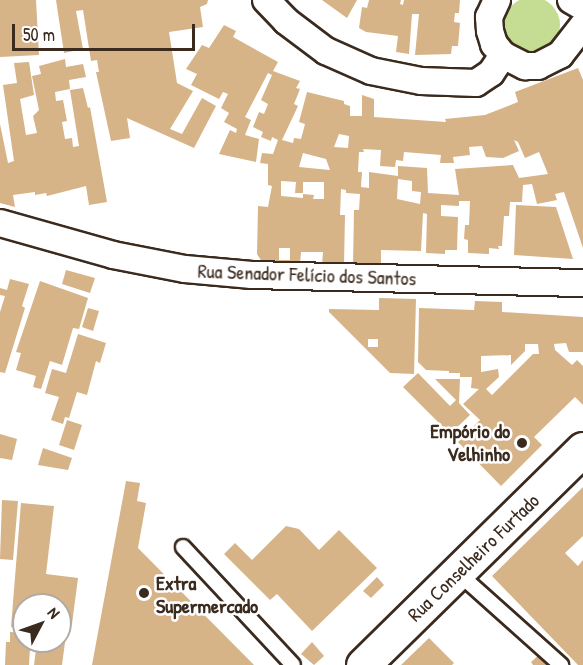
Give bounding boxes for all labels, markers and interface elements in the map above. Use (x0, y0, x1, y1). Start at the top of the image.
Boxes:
scale bar (15, 12, 198, 50)
text: 50 m (23, 22, 55, 47)
street label: Rua Senador Felício dos Santos (197, 258, 417, 290)
place label: Empório do Velhinho (430, 419, 510, 466)
marker: Empório do Velhinho (515, 436, 529, 450)
street label: Rua Conselheiro Furtado (402, 488, 544, 626)
place label: Extra Supermercado (156, 570, 258, 617)
marker: Extra Supermercado (137, 586, 151, 600)
north arrow (12, 593, 72, 653)
text: N (43, 602, 65, 623)

